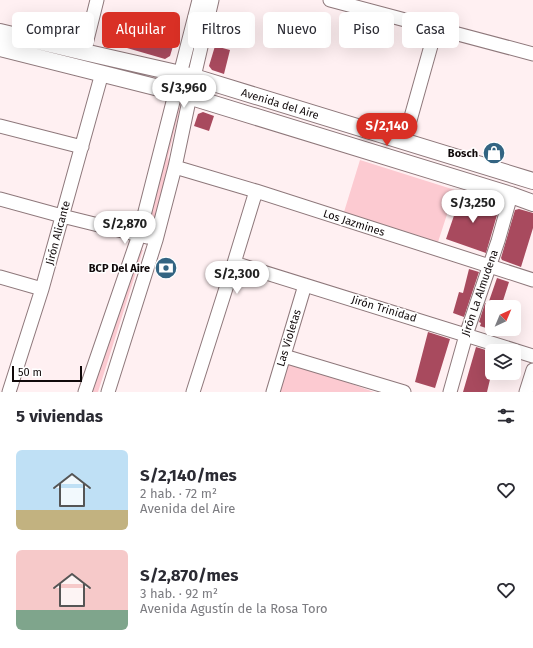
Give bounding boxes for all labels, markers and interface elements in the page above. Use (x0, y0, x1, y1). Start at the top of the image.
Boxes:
chip: Comprar (12, 12, 94, 48)
chip: Alquilar (102, 12, 180, 48)
chip: Filtros (188, 12, 255, 48)
chip: Nuevo (263, 12, 331, 48)
chip: Piso (339, 12, 394, 48)
chip: Casa (402, 12, 459, 48)
pin: S/3,960 (147, 75, 221, 109)
text: S/3,960 (161, 80, 207, 95)
street label: Avenida del Aire (240, 86, 320, 122)
pin: S/2,140 (350, 113, 424, 147)
text: S/2,140 (365, 118, 409, 133)
shop icon: Bosch (481, 140, 507, 166)
place label: Bosch (448, 147, 478, 160)
pin: S/3,250 (436, 190, 510, 224)
text: S/3,250 (451, 195, 495, 210)
street label: Jirón Alicante (43, 199, 73, 267)
street label: Los Jazmines (322, 207, 386, 239)
pin: S/2,870 (88, 211, 162, 245)
text: S/2,870 (103, 216, 147, 231)
street label: Jirón La Almudena (459, 248, 501, 338)
bank icon: BCP Del Aire (153, 255, 179, 281)
pin: S/2,300 (200, 261, 274, 295)
place label: BCP Del Aire (89, 262, 150, 275)
text: S/2,300 (214, 266, 260, 281)
street label: Jirón Trinidad (350, 293, 418, 325)
north arrow (485, 300, 521, 336)
map controls (485, 300, 521, 380)
street label: Las Violetas (274, 308, 304, 368)
button: layers (485, 344, 521, 380)
scale bar (12, 364, 82, 383)
text: 50 m (18, 366, 42, 379)
icon: filters (495, 405, 517, 427)
text: 5 viviendas (16, 406, 103, 427)
text: S/2,140/mes (140, 465, 237, 486)
icon: home (48, 466, 96, 514)
icon: heart (495, 479, 517, 501)
text: 2 hab. · 72 m² (140, 486, 217, 501)
text: Avenida del Aire (140, 501, 235, 516)
text: S/2,870/mes (140, 565, 238, 586)
icon: home (48, 566, 96, 614)
icon: heart (495, 579, 517, 601)
text: 3 hab. · 92 m² (140, 586, 218, 601)
text: Avenida Agustín de la Rosa Toro (140, 601, 328, 616)

